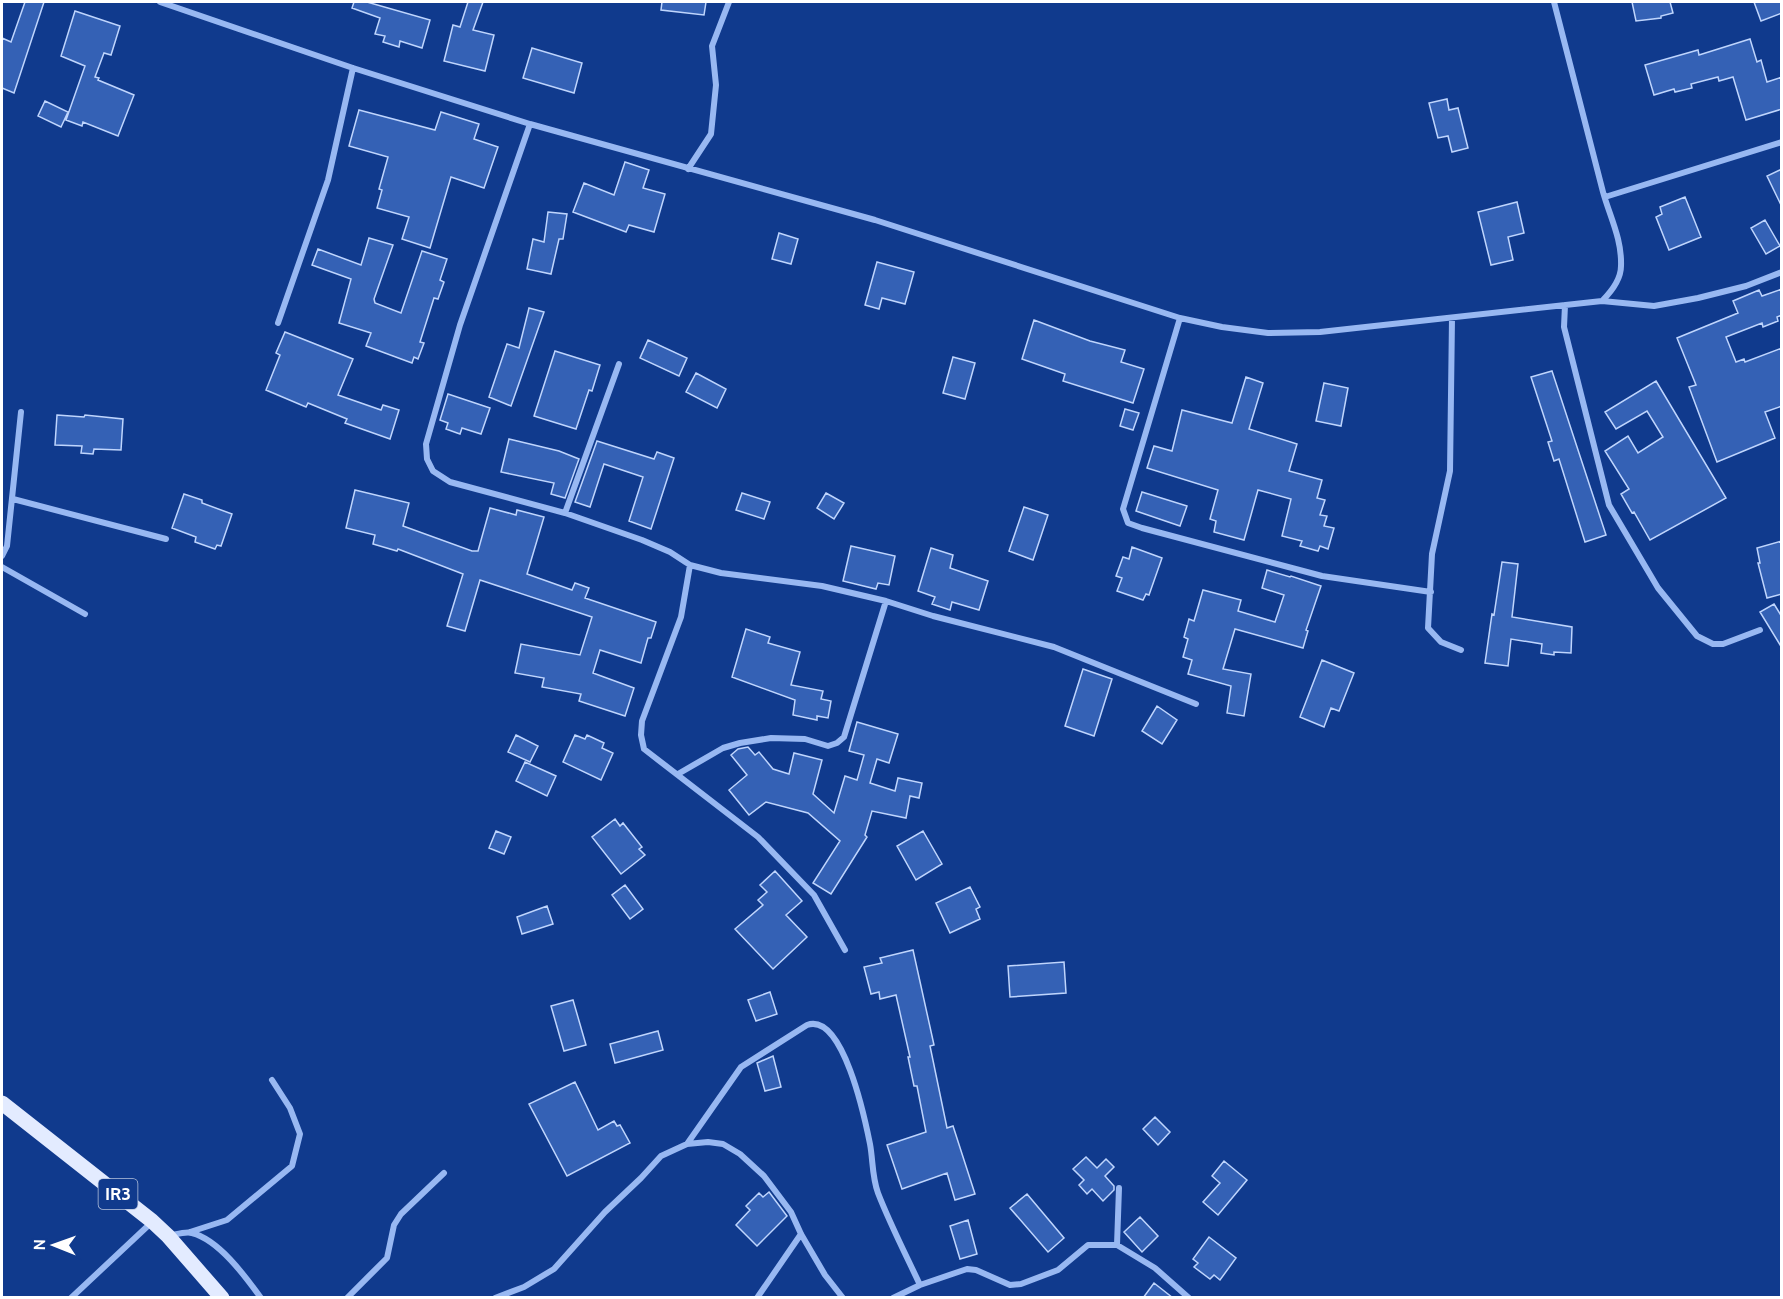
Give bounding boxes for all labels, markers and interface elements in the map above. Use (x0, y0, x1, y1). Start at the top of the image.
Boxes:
road number: IR3 (98, 1179, 138, 1209)
north arrow (24, 1215, 84, 1275)
text: N (30, 1239, 49, 1251)

